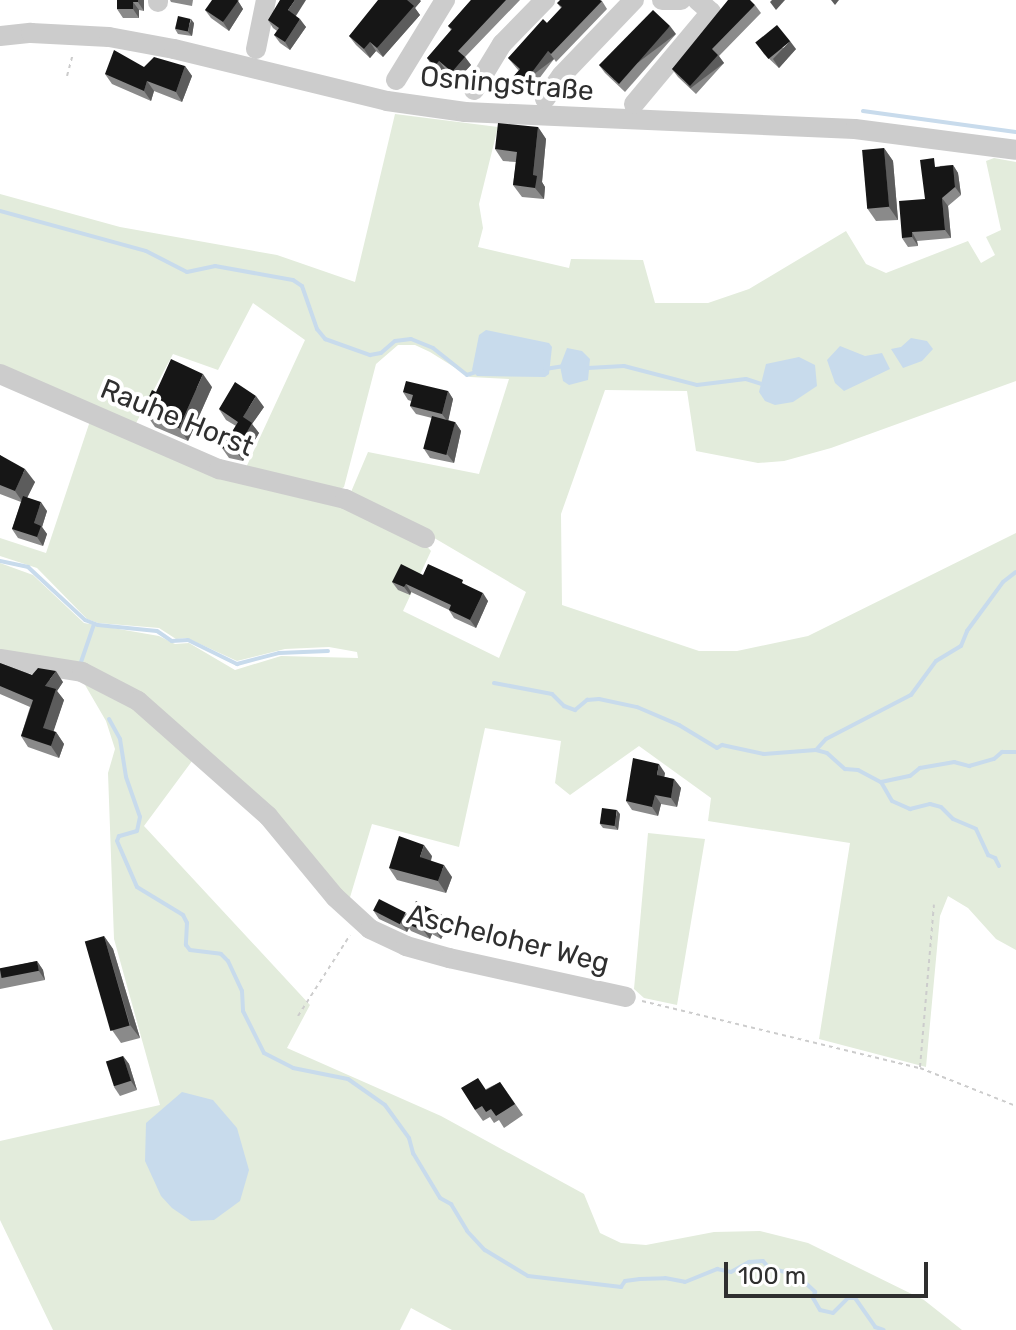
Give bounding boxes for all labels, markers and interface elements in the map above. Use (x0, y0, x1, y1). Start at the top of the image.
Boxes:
street label: Osningstraße (419, 60, 595, 108)
street label: Rauhe Horst (96, 372, 258, 464)
street label: Ascheloher Weg (403, 897, 613, 981)
scale bar (728, 1246, 932, 1296)
text: 100 m (738, 1262, 806, 1290)

